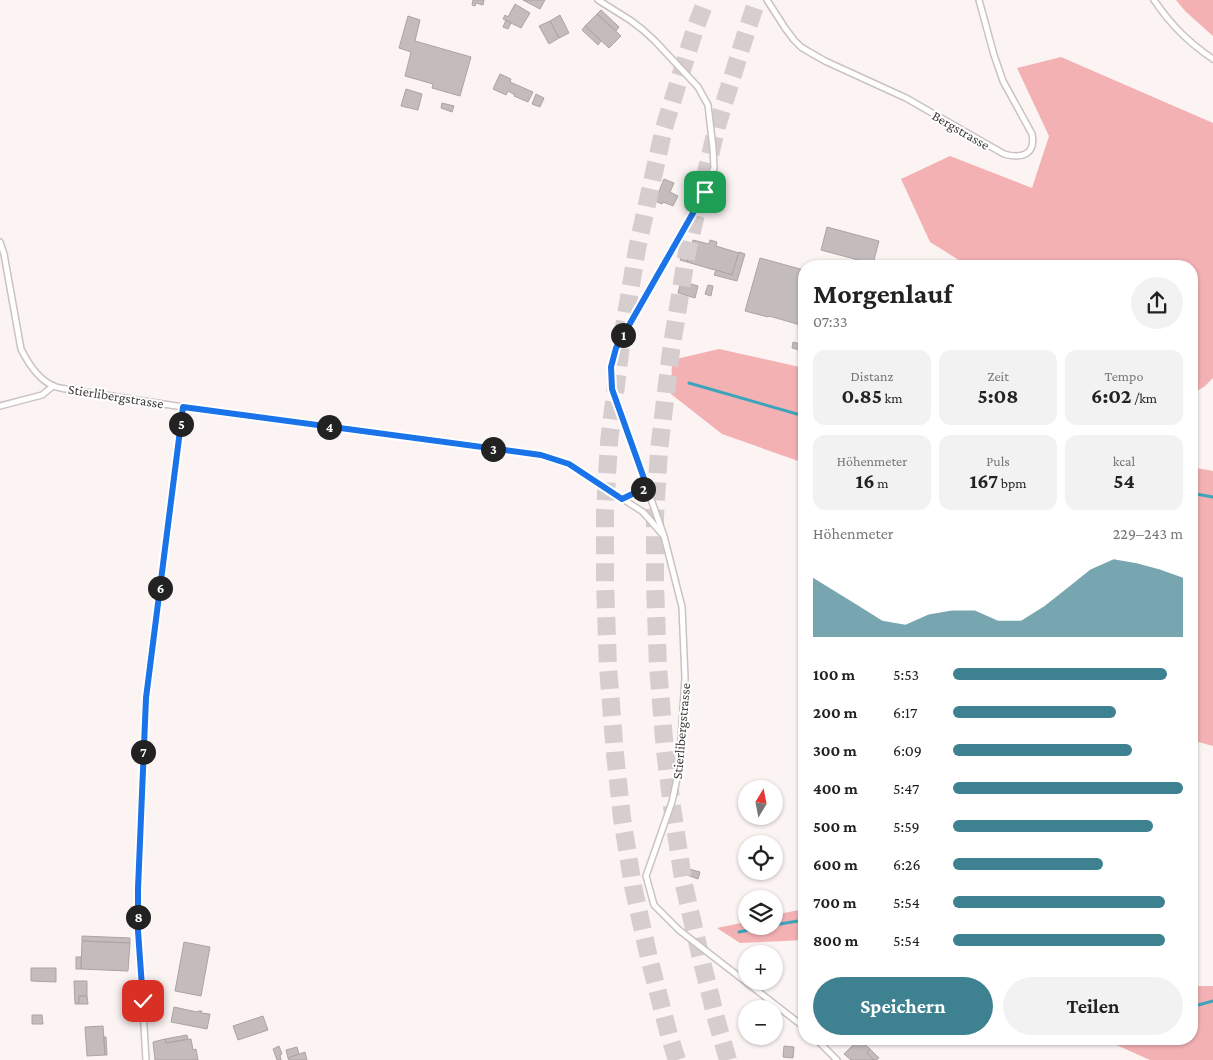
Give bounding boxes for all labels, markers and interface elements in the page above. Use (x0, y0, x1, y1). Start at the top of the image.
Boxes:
street label: Bergstrasse (929, 107, 993, 153)
pin (684, 171, 726, 213)
icon: arrive (691, 178, 719, 206)
button: share (1131, 277, 1183, 329)
text: Morgenlauf (813, 278, 952, 309)
text: 07:33 (813, 313, 848, 330)
pin: 1 (610, 322, 636, 348)
text: 1 (621, 327, 626, 343)
text: Distanz (851, 368, 893, 384)
text: Zeit (987, 368, 1009, 384)
text: Tempo (1105, 368, 1143, 384)
street label: Stierlibergstrasse (67, 381, 165, 411)
text: 0.85 (841, 384, 882, 408)
text: 5:08 (977, 384, 1019, 408)
text: 6:02 (1091, 384, 1132, 408)
text: km (882, 390, 903, 406)
text: /km (1132, 390, 1157, 406)
pin: 5 (168, 412, 194, 436)
pin: 4 (316, 414, 342, 440)
text: 5 (178, 416, 185, 432)
text: 4 (326, 419, 333, 435)
pin: 3 (480, 436, 506, 462)
text: 3 (490, 441, 497, 457)
text: Höhenmeter (837, 453, 907, 469)
text: Puls (986, 453, 1010, 469)
text: kcal (1113, 453, 1135, 469)
text: 16 (855, 469, 875, 493)
text: 167 (969, 469, 998, 493)
text: 54 (1113, 469, 1135, 493)
text: m (875, 475, 889, 491)
text: bpm (998, 475, 1027, 491)
pin: 2 (630, 476, 656, 502)
text: 2 (640, 481, 647, 497)
text: Höhenmeter (813, 525, 893, 542)
text: 229–243 m (1113, 525, 1183, 542)
pin: 6 (148, 576, 172, 600)
text: 6 (157, 580, 164, 596)
text: 100 m (813, 666, 855, 683)
text: 5:53 (893, 666, 919, 683)
street label: Stierlibergstrasse (669, 682, 693, 780)
text: 200 m (813, 704, 857, 721)
text: 6:17 (893, 704, 917, 721)
pin: 7 (130, 740, 156, 764)
text: 300 m (813, 742, 857, 759)
text: 6:09 (893, 742, 922, 759)
text: 7 (140, 744, 147, 760)
north arrow (738, 780, 782, 825)
map controls (738, 780, 783, 1045)
text: 400 m (813, 780, 858, 797)
text: 5:47 (893, 780, 919, 797)
text: 500 m (813, 818, 857, 835)
text: 5:59 (893, 818, 920, 835)
button: locate (738, 835, 783, 880)
text: 600 m (813, 856, 858, 873)
text: 6:26 (893, 856, 921, 873)
button: layers (738, 890, 783, 935)
text: 700 m (813, 894, 857, 911)
text: 5:54 (893, 894, 920, 911)
pin: 8 (126, 904, 150, 930)
text: 8 (134, 909, 143, 925)
text: 800 m (813, 932, 858, 949)
text: 5:54 (893, 932, 920, 949)
button: + (738, 945, 783, 990)
button: Speichern (813, 977, 993, 1035)
button: Teilen (1003, 977, 1183, 1035)
pin (122, 980, 164, 1022)
icon: check (129, 987, 157, 1015)
button: − (738, 1000, 783, 1045)

